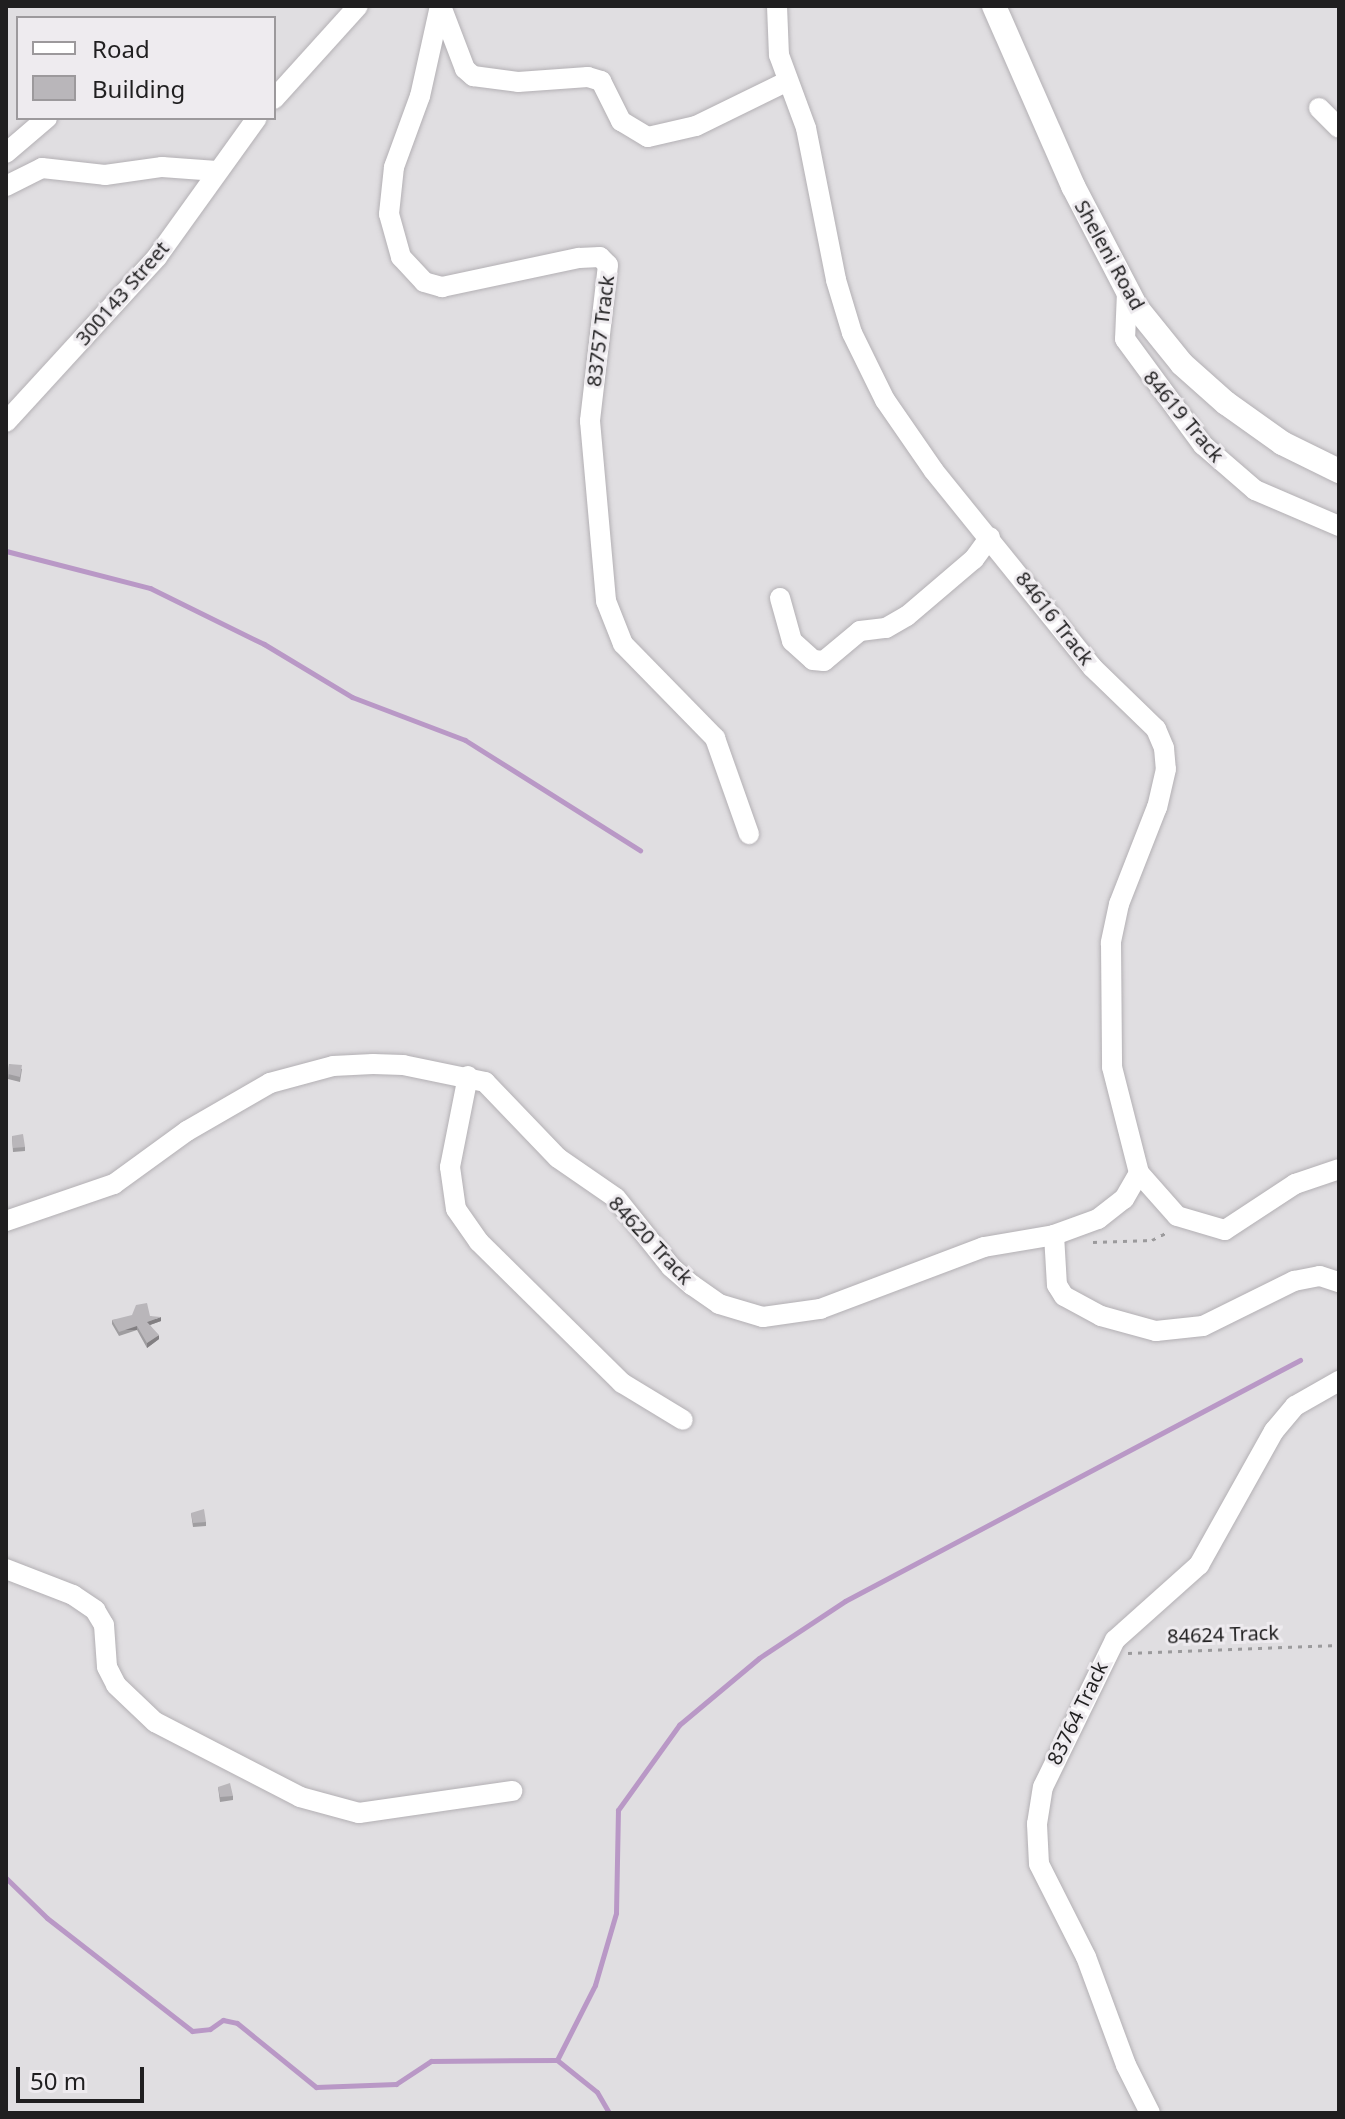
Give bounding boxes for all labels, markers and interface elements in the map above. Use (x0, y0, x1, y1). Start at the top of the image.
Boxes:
legend (16, 16, 276, 120)
text: Road (92, 32, 150, 65)
text: Building (92, 72, 185, 105)
street label: Sheleni Road (1070, 196, 1150, 314)
street label: 300143 Street (70, 236, 174, 350)
street label: 83757 Track (581, 274, 619, 388)
street label: 84619 Track (1139, 365, 1229, 467)
street label: 84616 Track (1011, 567, 1099, 669)
street label: 84620 Track (604, 1191, 698, 1289)
street label: 84624 Track (1167, 1620, 1279, 1648)
street label: 83764 Track (1042, 1657, 1112, 1769)
scale bar (20, 2051, 148, 2101)
text: 50 m (30, 2064, 86, 2097)

